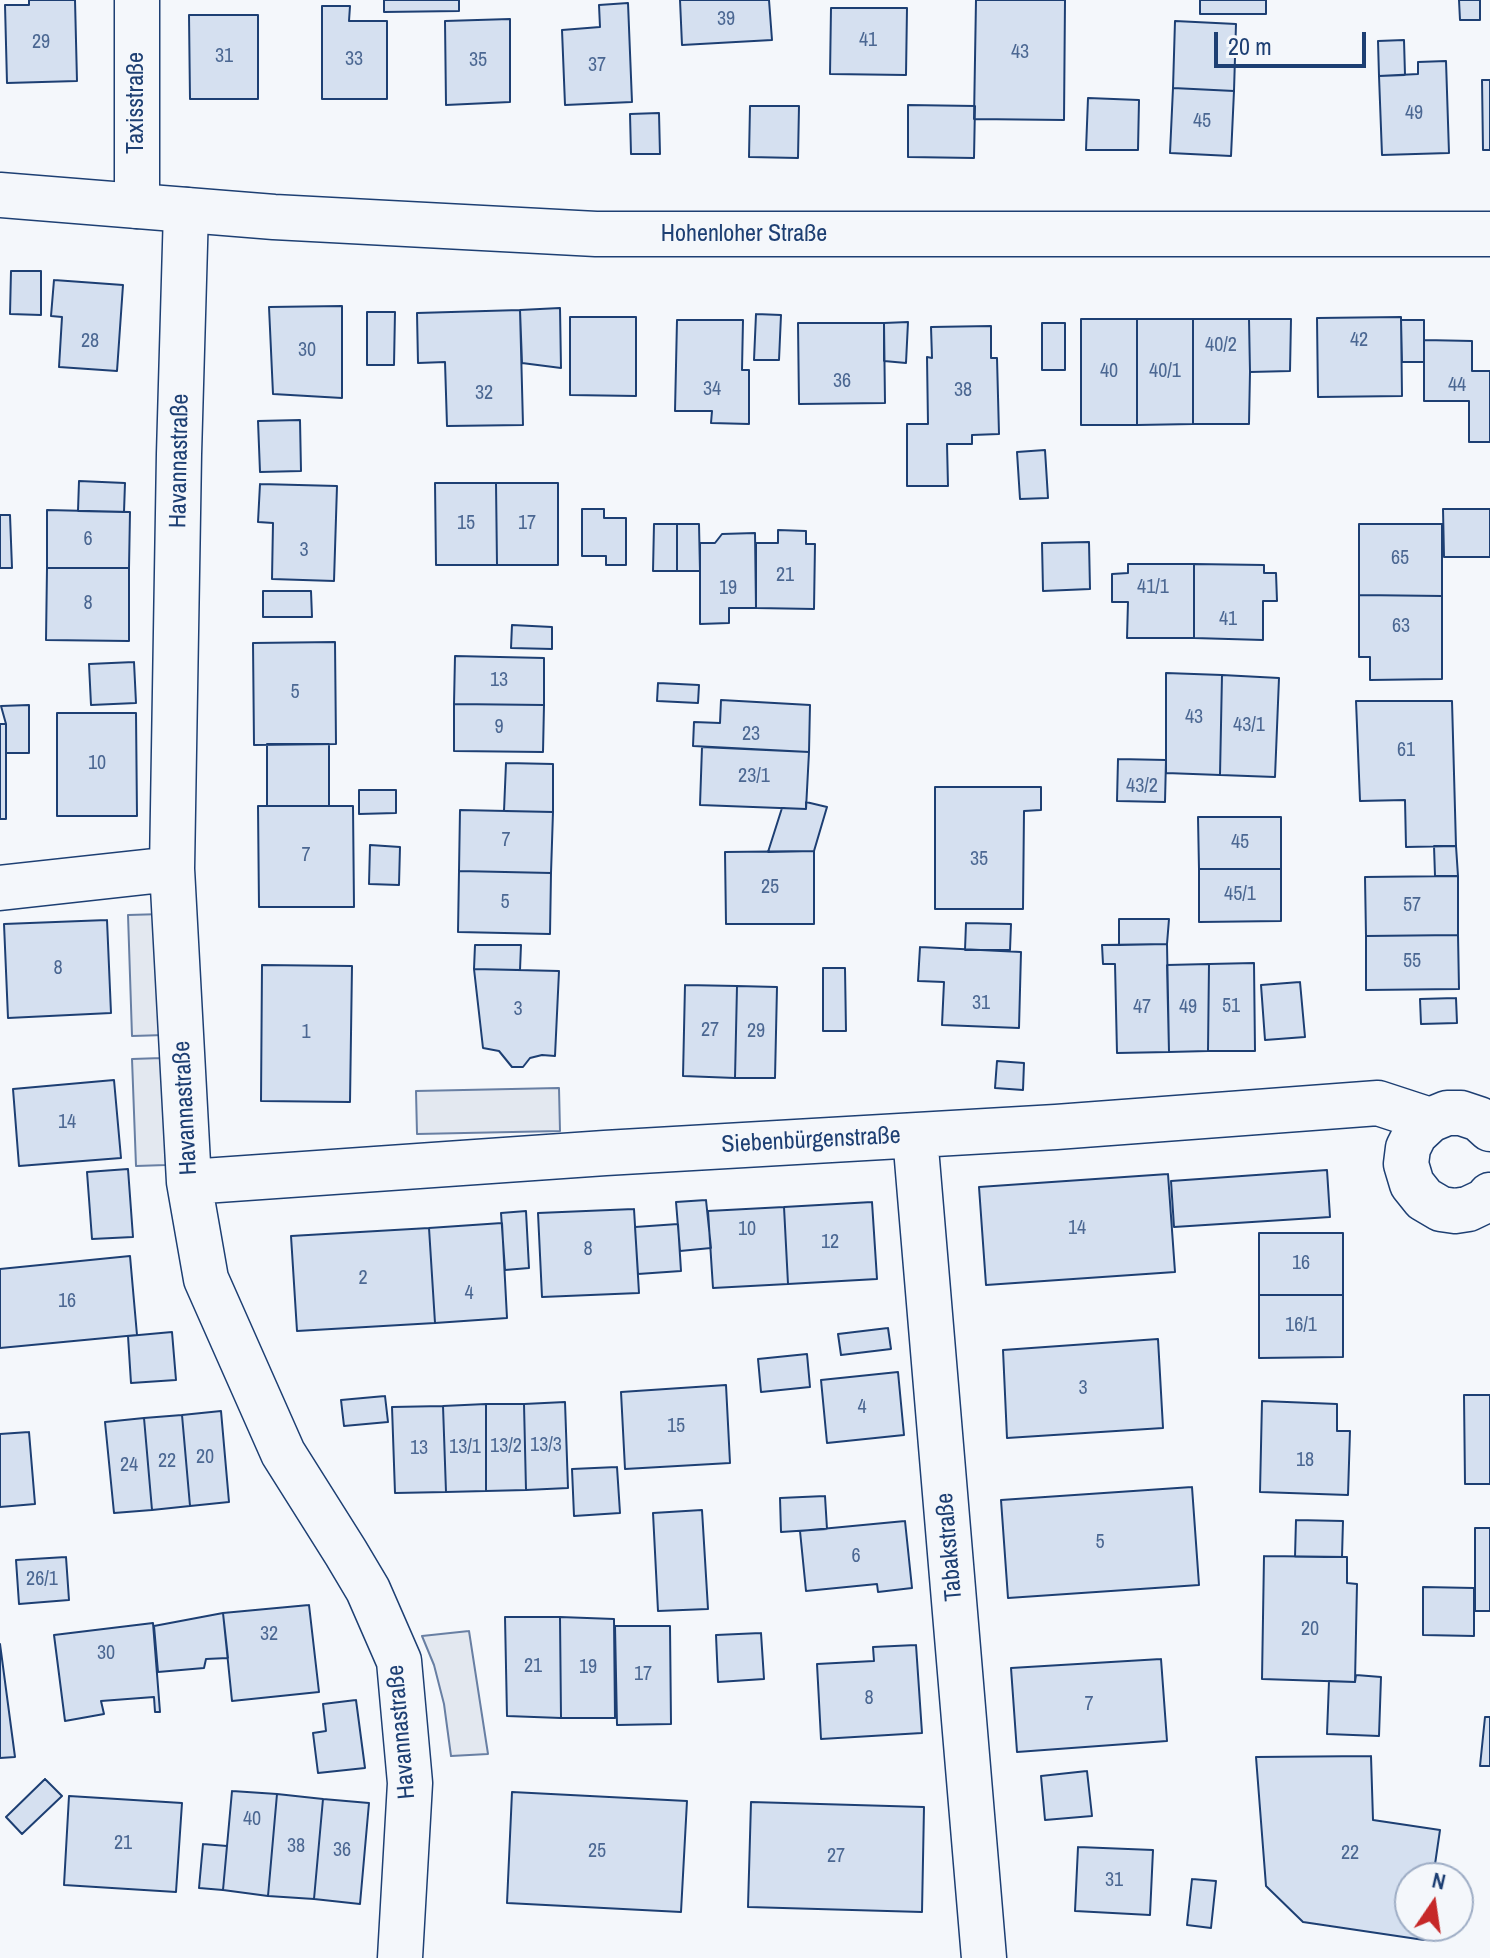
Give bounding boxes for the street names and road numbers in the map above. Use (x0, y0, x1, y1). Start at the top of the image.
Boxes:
street label: Taxisstraße (123, 52, 151, 154)
street label: Hohenloher Straße (661, 221, 827, 249)
street label: Havannastraße (164, 393, 196, 529)
street label: Havannastraße (168, 1040, 204, 1176)
street label: Siebenbürgenstraße (721, 1122, 901, 1160)
street label: Tabakstraße (931, 1492, 969, 1602)
street label: Havannastraße (382, 1664, 422, 1800)

